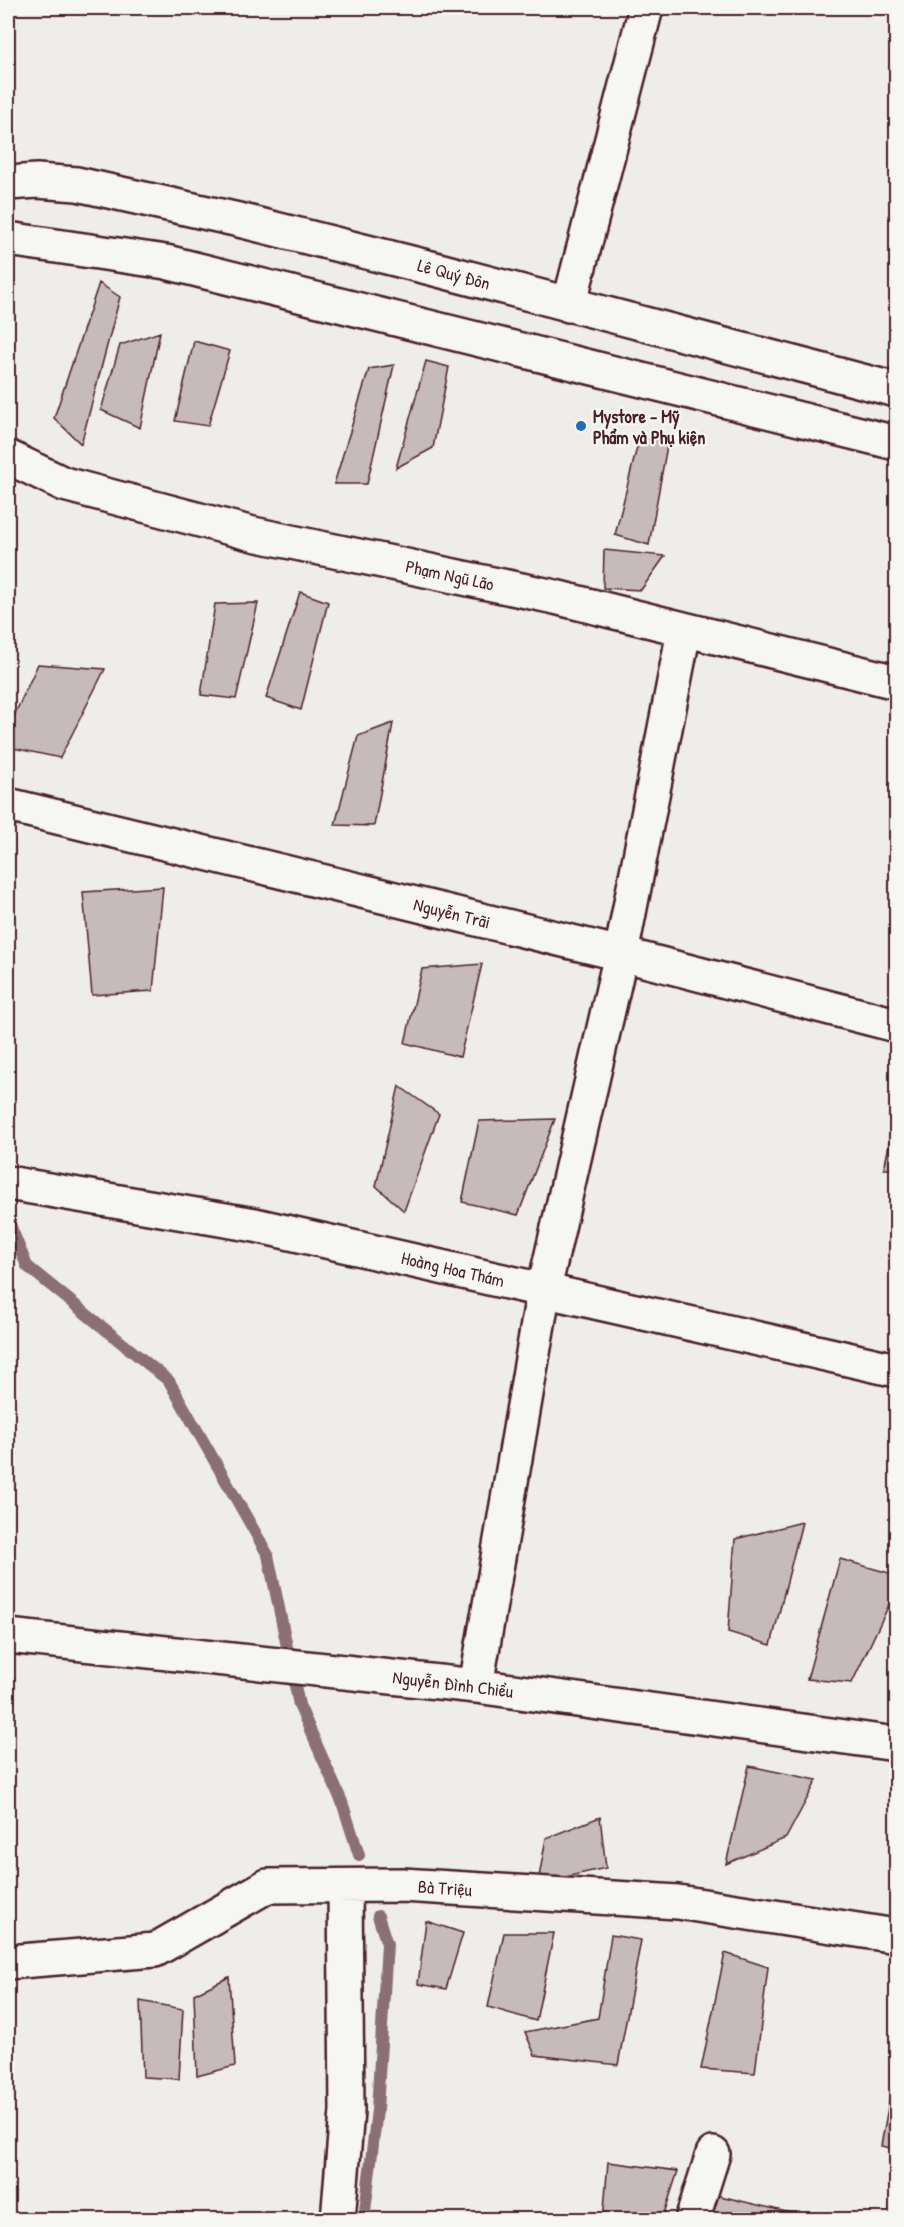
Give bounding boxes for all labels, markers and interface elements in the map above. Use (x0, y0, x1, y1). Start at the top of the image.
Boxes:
street label: Lê Quý Đôn (415, 252, 493, 296)
place label: Mystore - Mỹ Phẩm và Phụ kiện (593, 404, 705, 450)
marker: Mystore - Mỹ Phẩm và Phụ kiện (574, 419, 588, 433)
street label: Phạm Ngũ Lão (404, 553, 496, 597)
street label: Nguyễn Trãi (411, 891, 493, 935)
street label: Hoàng Hoa Thám (399, 1245, 507, 1293)
street label: Nguyễn Đình Chiểu (391, 1664, 515, 1704)
street label: Bà Triệu (417, 1874, 473, 1902)

